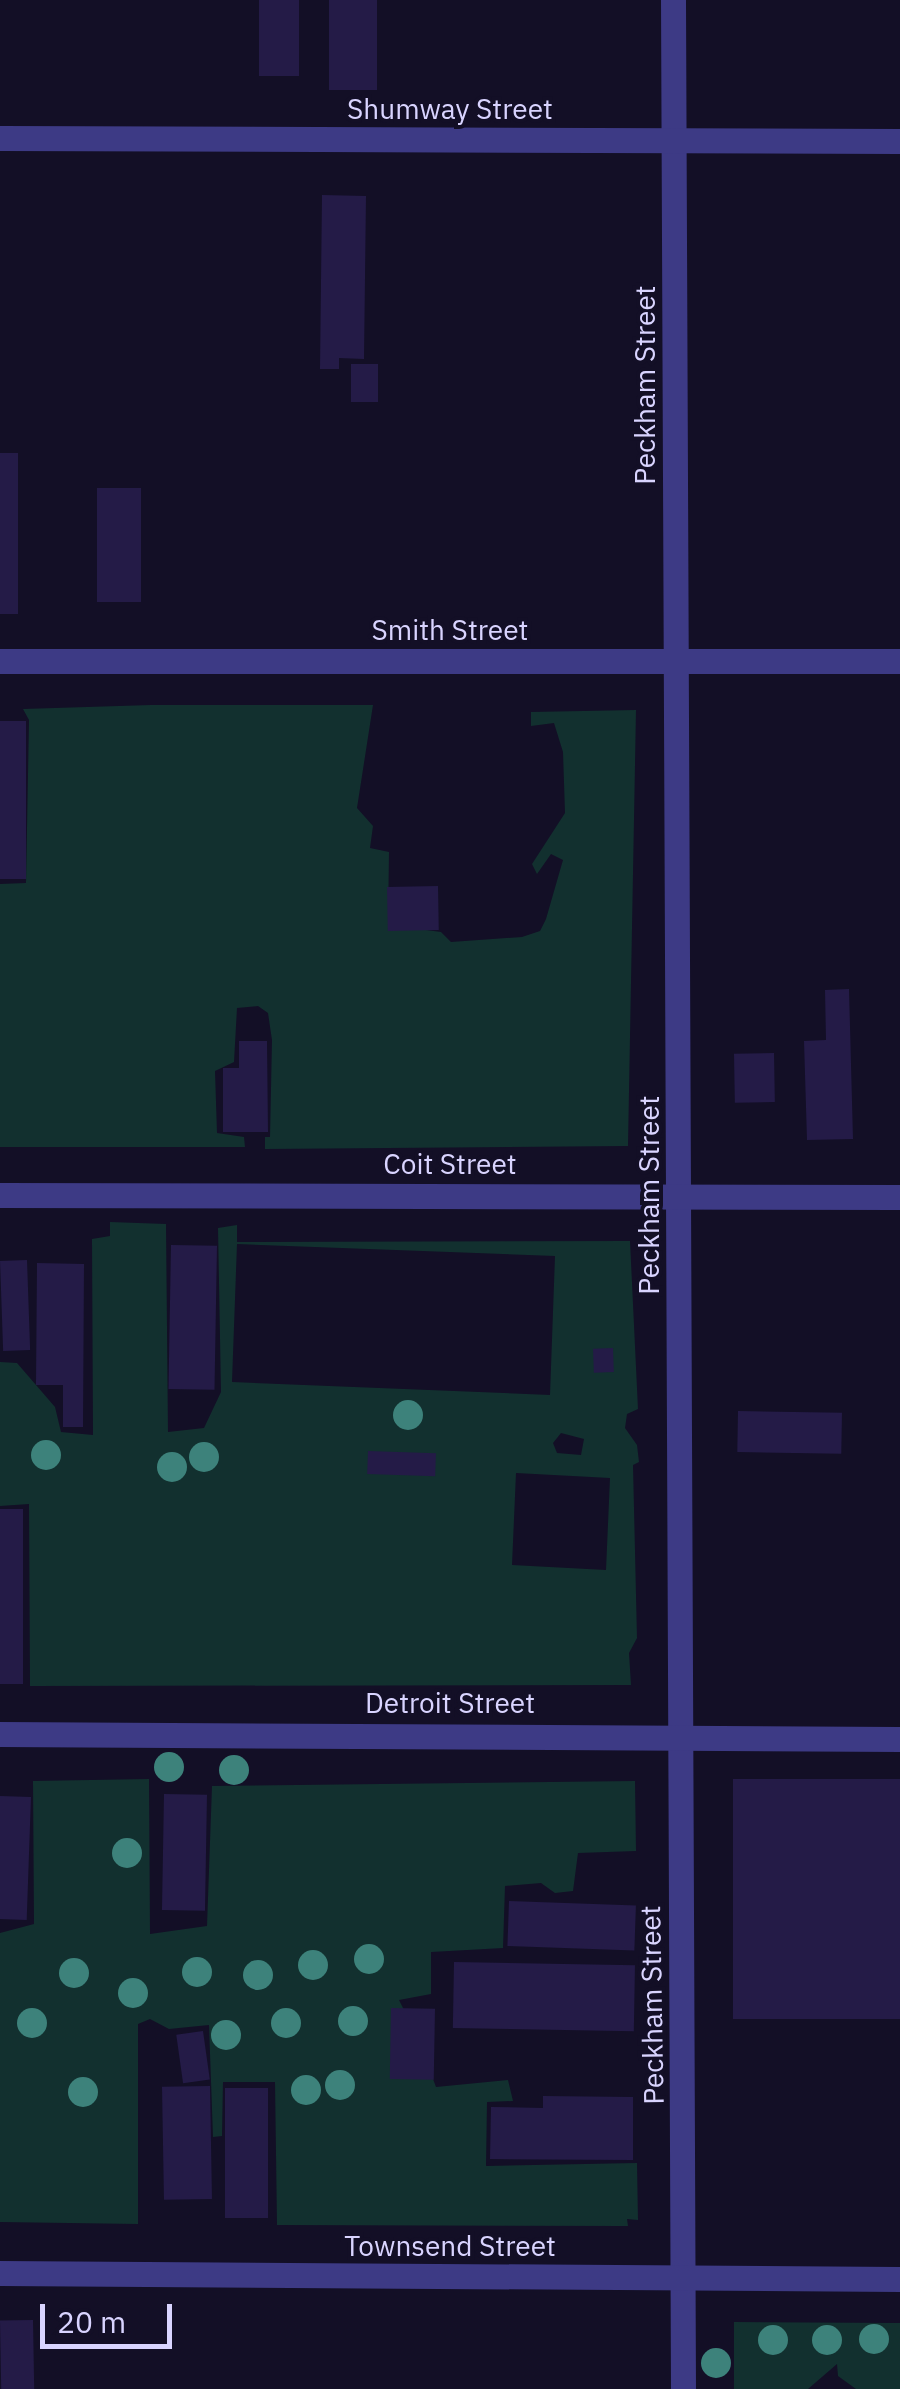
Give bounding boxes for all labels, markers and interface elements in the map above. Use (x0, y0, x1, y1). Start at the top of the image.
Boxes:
street label: Shumway Street (347, 92, 553, 126)
street label: Peckham Street (628, 285, 662, 485)
street label: Smith Street (372, 613, 528, 647)
street label: Peckham Street (632, 1095, 666, 1295)
street label: Coit Street (383, 1147, 517, 1181)
street label: Detroit Street (365, 1686, 535, 1720)
street label: Peckham Street (633, 1905, 671, 2105)
street label: Townsend Street (344, 2229, 556, 2263)
scale bar (45, 2284, 178, 2346)
text: 20 m (57, 2302, 126, 2341)

